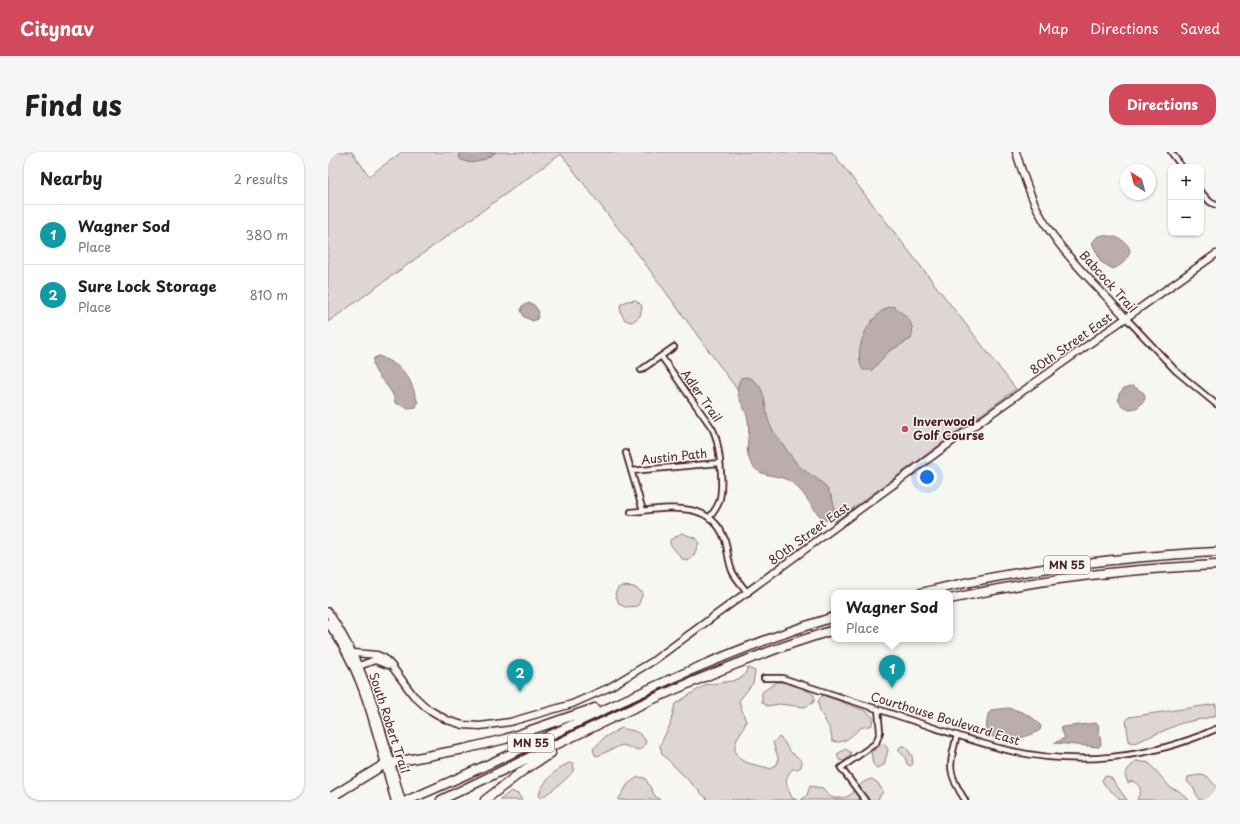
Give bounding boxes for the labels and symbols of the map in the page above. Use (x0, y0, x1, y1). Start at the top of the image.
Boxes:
north arrow (1120, 164, 1156, 200)
street label: Babcock Trail (1076, 246, 1142, 316)
street label: 80th Street East (1026, 308, 1115, 378)
street label: Adler Trail (677, 365, 727, 425)
place label: Inverwood Golf Course (913, 412, 985, 444)
marker: Inverwood Golf Course (900, 424, 910, 434)
street label: Austin Path (640, 444, 708, 468)
your location (917, 467, 937, 487)
street label: 80th Street East (764, 497, 853, 569)
road number: MN 55 (1044, 556, 1090, 574)
pin: 1 (879, 655, 905, 688)
pin: 2 (507, 659, 533, 692)
street label: South Robert Trail (365, 670, 415, 775)
street label: Courthouse Boulevard East (869, 687, 1022, 749)
road number: MN 55 (508, 734, 554, 752)

